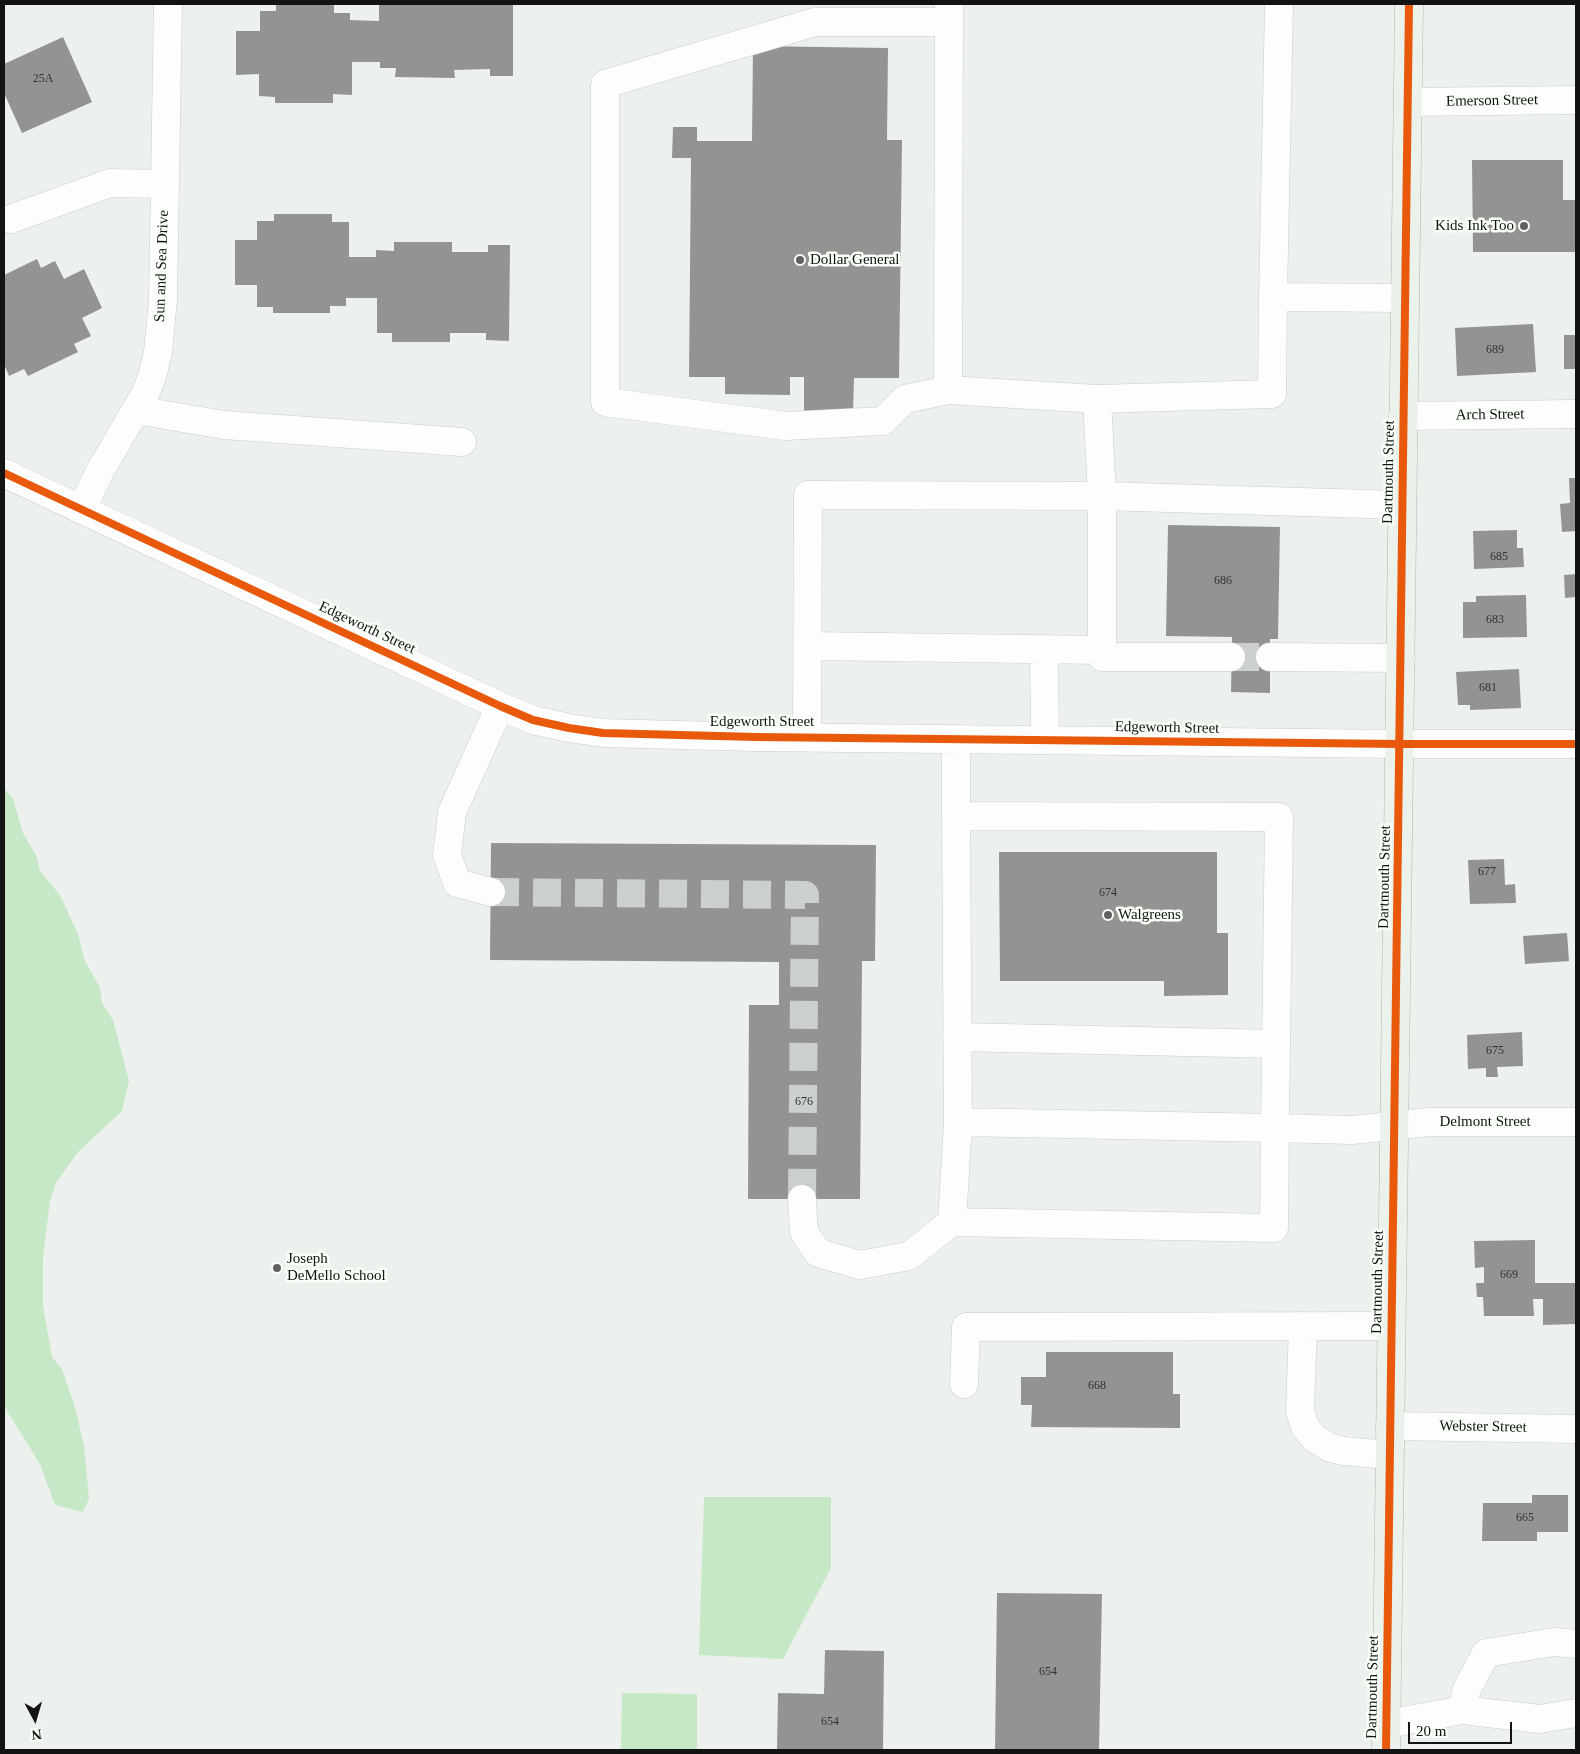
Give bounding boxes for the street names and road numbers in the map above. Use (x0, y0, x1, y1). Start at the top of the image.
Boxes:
street label: Emerson Street (1446, 91, 1538, 111)
street label: Sun and Sea Drive (151, 210, 173, 322)
street label: Arch Street (1455, 405, 1525, 425)
street label: Dartmouth Street (1379, 420, 1399, 524)
street label: Edgeworth Street (316, 598, 418, 658)
street label: Edgeworth Street (710, 713, 814, 731)
street label: Edgeworth Street (1115, 718, 1219, 738)
street label: Dartmouth Street (1375, 825, 1395, 929)
street label: Delmont Street (1439, 1113, 1531, 1131)
street label: Dartmouth Street (1368, 1230, 1388, 1334)
street label: Webster Street (1439, 1417, 1527, 1437)
street label: Dartmouth Street (1363, 1635, 1383, 1739)

